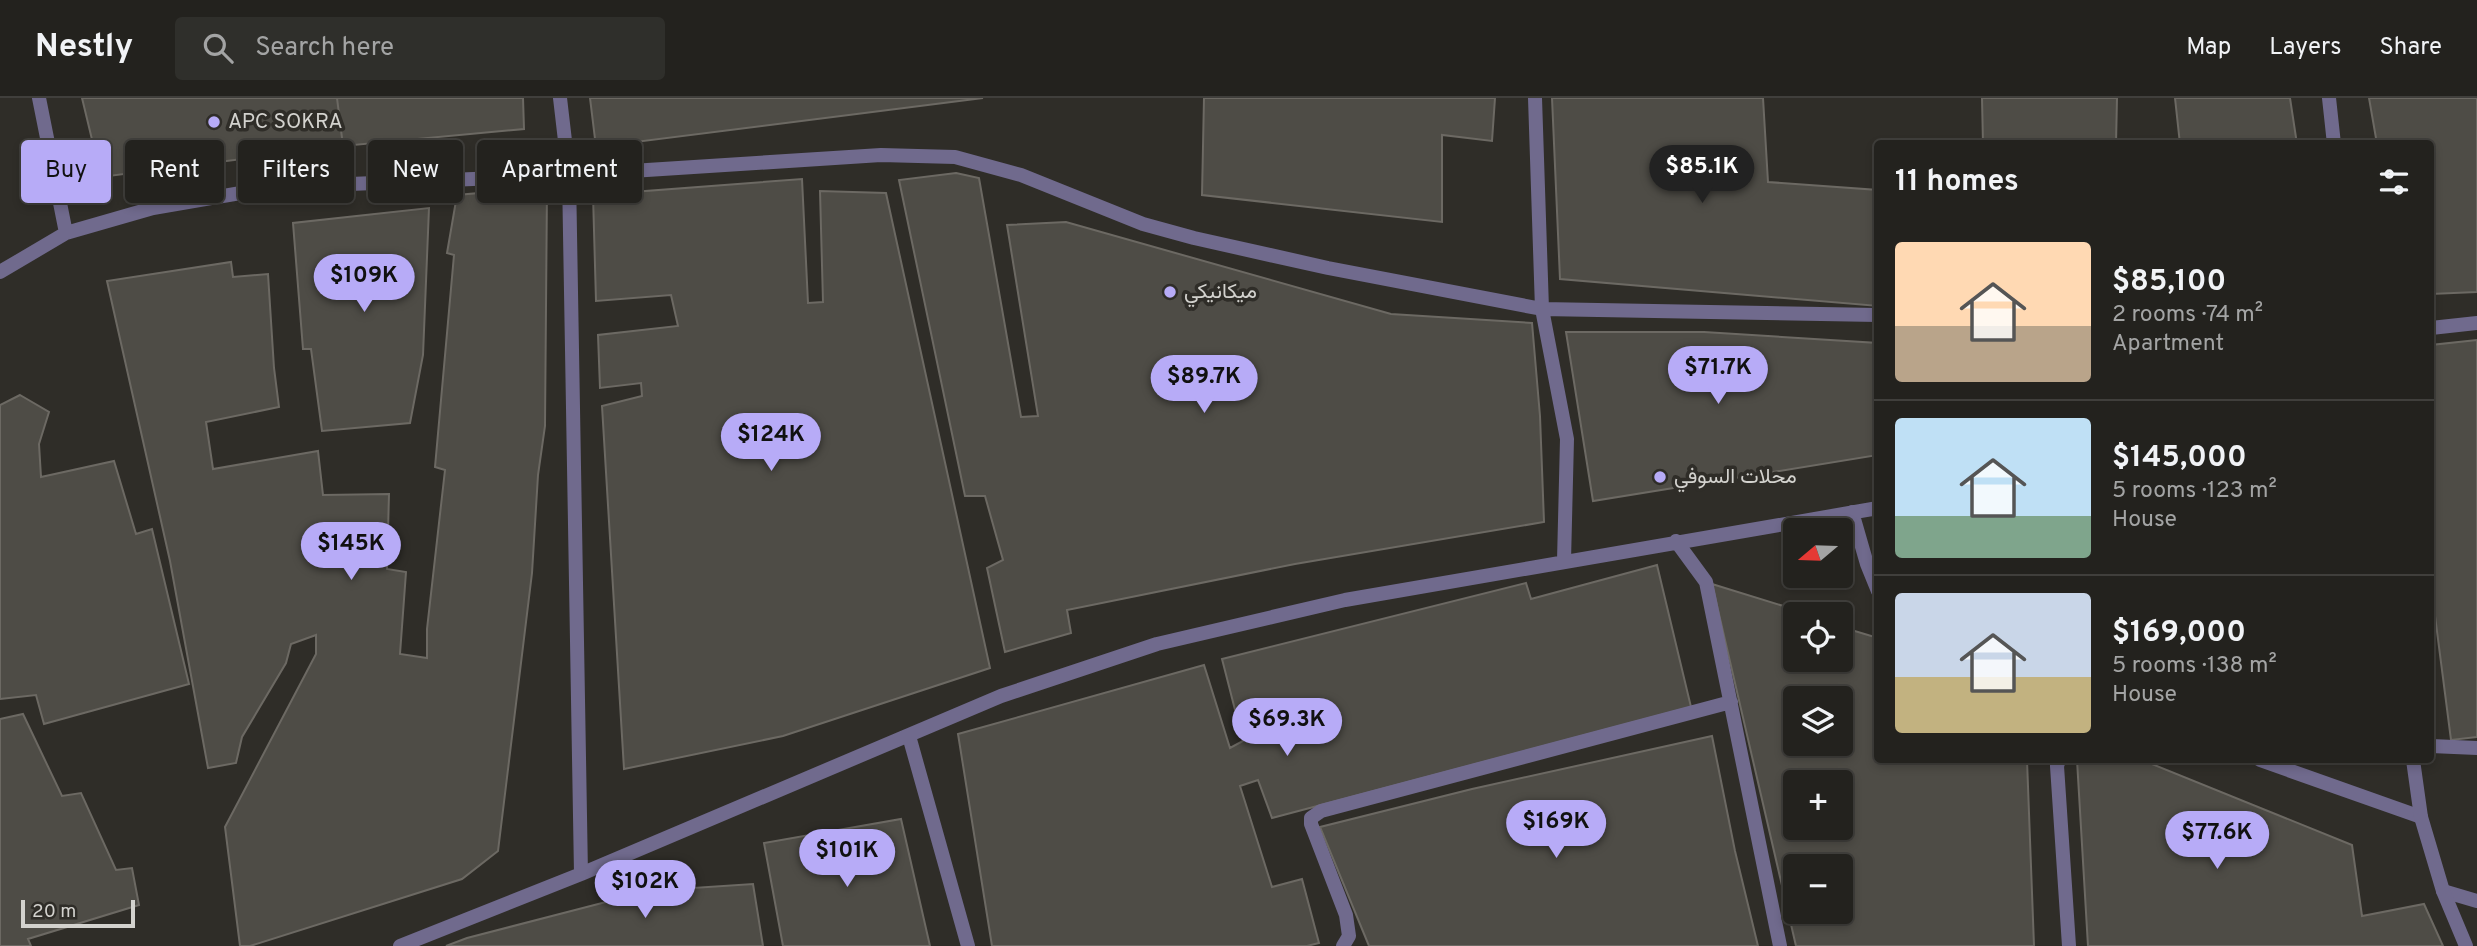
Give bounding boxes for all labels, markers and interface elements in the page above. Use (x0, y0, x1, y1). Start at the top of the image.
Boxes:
search box (175, 17, 665, 80)
text: Nestly (35, 27, 133, 69)
icon: search (199, 29, 237, 67)
text: Search here (255, 32, 394, 65)
text: Map (2186, 33, 2231, 63)
text: Layers (2269, 33, 2341, 63)
text: Share (2379, 33, 2442, 63)
place label: APC SOKRA (228, 109, 343, 136)
marker: APC SOKRA (206, 114, 222, 130)
chip: Buy (21, 140, 111, 203)
chip: Rent (125, 140, 224, 203)
chip: Filters (238, 140, 354, 203)
chip: New (368, 140, 463, 203)
chip: Apartment (477, 140, 642, 203)
pin: $85.1K (1645, 146, 1759, 205)
text: $85.1K (1665, 153, 1739, 182)
icon: filters (2375, 163, 2413, 201)
text: 11 homes (1895, 164, 2019, 201)
pin: $109K (315, 254, 413, 314)
text: $109K (330, 262, 398, 291)
text: $85,100 (2112, 264, 2226, 301)
icon: home (1951, 270, 2035, 354)
place label: ميكانيكي (1184, 279, 1257, 308)
marker: ميكانيكي (1162, 284, 1178, 300)
text: 2 rooms · 74 m² (2112, 301, 2263, 330)
text: Apartment (2112, 330, 2224, 359)
pin: $71.7K (1661, 346, 1775, 406)
text: $71.7K (1684, 354, 1752, 383)
pin: $89.7K (1147, 356, 1261, 415)
text: $89.7K (1167, 363, 1241, 392)
pin: $124K (722, 414, 820, 473)
text: $124K (737, 421, 805, 450)
text: $145,000 (2112, 440, 2247, 477)
icon: home (1951, 446, 2035, 530)
place label: محلات السوفي (1674, 464, 1797, 493)
marker: محلات السوفي (1652, 469, 1668, 485)
text: 5 rooms · 123 m² (2112, 477, 2277, 506)
text: House (2112, 506, 2177, 535)
north arrow (1783, 518, 1853, 588)
map controls (1783, 518, 1853, 924)
pin: $145K (302, 522, 400, 582)
text: $145K (317, 530, 385, 559)
button: locate (1783, 602, 1853, 672)
text: $169,000 (2112, 615, 2246, 652)
icon: home (1951, 621, 2035, 705)
text: 5 rooms · 138 m² (2112, 652, 2277, 681)
text: House (2112, 681, 2177, 710)
button: layers (1783, 686, 1853, 756)
pin: $69.3K (1230, 698, 1344, 758)
text: $69.3K (1248, 706, 1326, 735)
button: + (1783, 770, 1853, 840)
pin: $169K (1507, 800, 1605, 860)
text: $169K (1522, 808, 1590, 837)
pin: $77.6K (2160, 812, 2274, 871)
text: $77.6K (2181, 819, 2253, 848)
pin: $101K (798, 830, 896, 889)
text: $101K (815, 837, 879, 866)
button: − (1783, 854, 1853, 924)
pin: $102K (596, 860, 694, 920)
text: $102K (611, 868, 679, 897)
scale bar (21, 897, 135, 929)
text: 20 m (32, 900, 76, 924)

